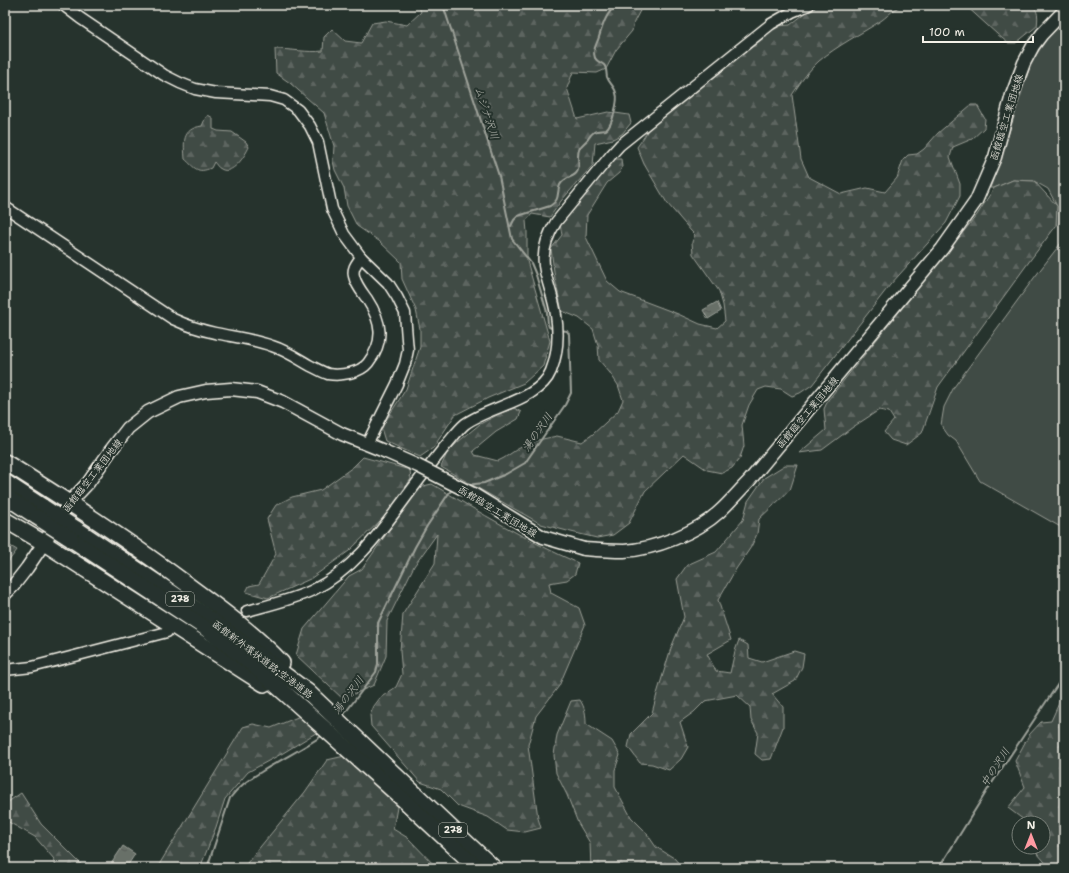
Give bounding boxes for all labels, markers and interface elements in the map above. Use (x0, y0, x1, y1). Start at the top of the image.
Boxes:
scale bar (923, 18, 1033, 44)
text: 100 m (929, 24, 965, 40)
street label: 函館臨空工業団地線 (987, 72, 1026, 162)
water label: ムジナ沢川 (471, 85, 502, 142)
street label: 函館臨空工業団地線 (773, 374, 841, 451)
water label: 湯の沢川 (519, 410, 556, 455)
street label: 函館臨空工業団地線 (60, 436, 125, 515)
street label: 函館臨空工業団地線 (456, 483, 540, 540)
road number: 278 (166, 592, 194, 606)
street label: 函館新外環状道路;空港道路 (210, 617, 316, 702)
water label: 湯の沢川 (329, 673, 368, 717)
water label: 中の沢川 (977, 745, 1014, 790)
north arrow (1011, 815, 1051, 855)
text: N (1027, 818, 1036, 833)
road number: 278 (439, 823, 467, 837)

